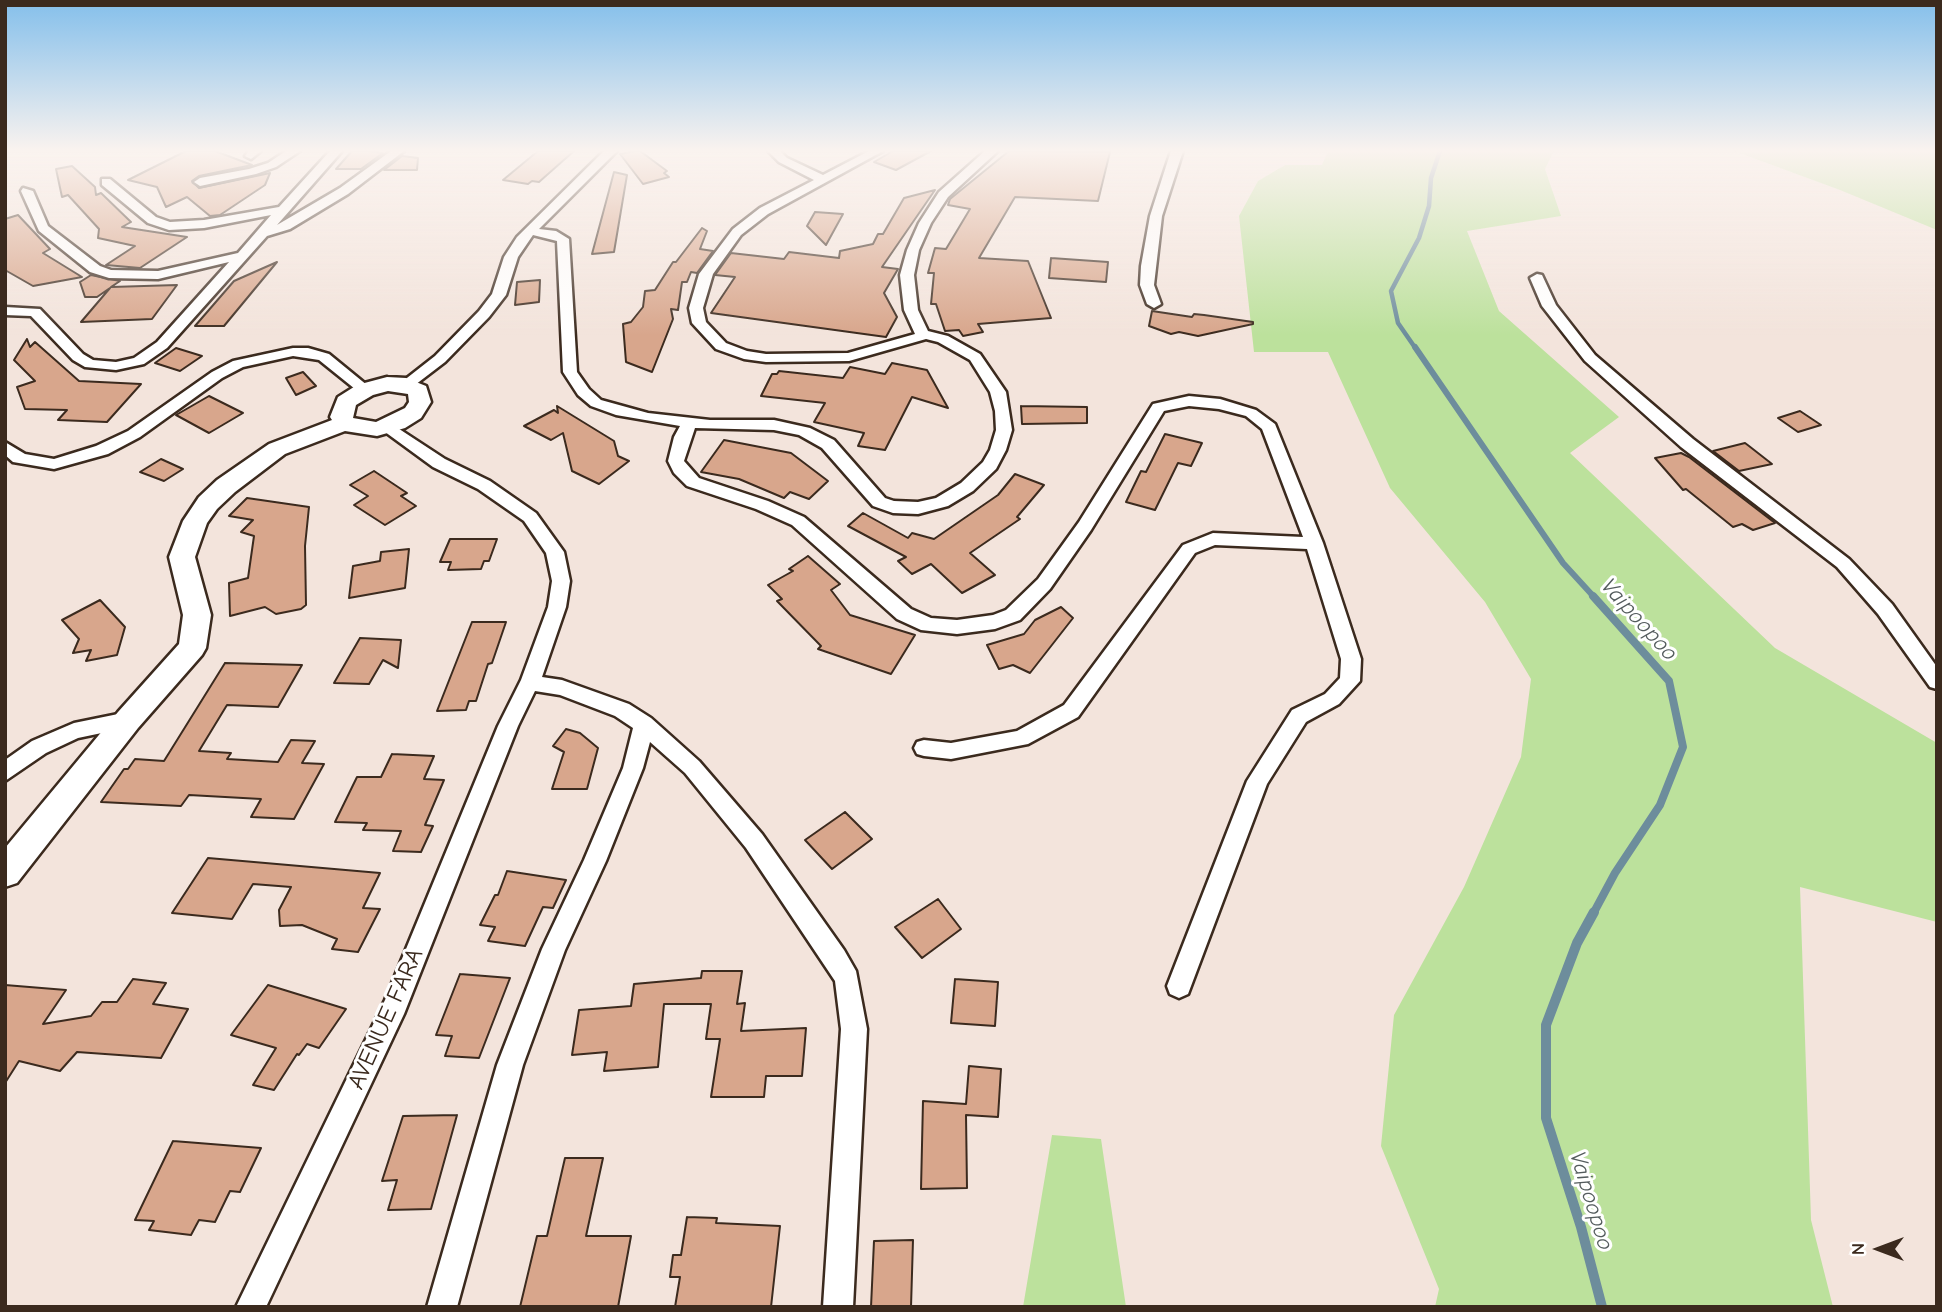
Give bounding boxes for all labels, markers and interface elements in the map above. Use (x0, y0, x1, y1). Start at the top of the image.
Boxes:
water label: Vaipoopoo (1595, 573, 1683, 667)
street label: AVENUE FARA (342, 944, 430, 1094)
water label: Vaipoopoo (1563, 1148, 1619, 1254)
north arrow (1844, 1214, 1914, 1284)
text: N (1847, 1243, 1869, 1255)

